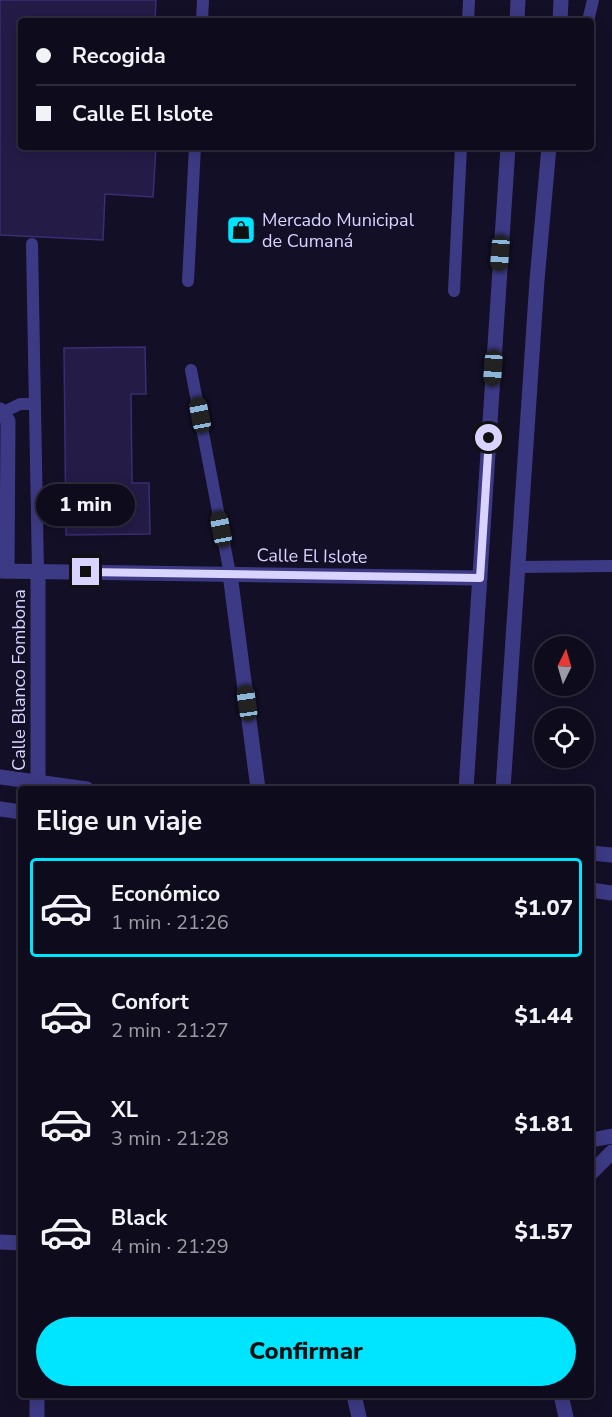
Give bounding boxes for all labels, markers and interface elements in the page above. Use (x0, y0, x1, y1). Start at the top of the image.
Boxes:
text: Recogida (72, 41, 166, 71)
text: Calle El Islote (72, 99, 213, 129)
place label: Mercado Municipal de Cumaná (262, 208, 415, 253)
shop icon: Mercado Municipal de Cumaná (225, 214, 257, 246)
car (490, 234, 510, 272)
car (483, 349, 503, 387)
car (188, 396, 212, 434)
route start (475, 424, 502, 451)
callout: 1 min (36, 485, 136, 527)
text: 1 min (59, 491, 112, 518)
car (209, 510, 233, 548)
street label: Calle El Islote (256, 543, 368, 569)
route end (72, 558, 99, 585)
street label: Calle Blanco Fombona (7, 589, 31, 771)
north arrow (534, 636, 594, 696)
map controls (534, 636, 594, 768)
car (236, 684, 258, 722)
button: locate (534, 708, 594, 768)
text: Elige un viaje (36, 803, 202, 840)
text: Económico (111, 879, 220, 909)
icon: car (39, 881, 93, 935)
text: $1.07 (514, 893, 573, 923)
text: 1 min · 21:26 (111, 909, 229, 936)
text: Confort (111, 987, 189, 1017)
icon: car (39, 989, 93, 1043)
text: $1.44 (514, 1001, 573, 1031)
text: 2 min · 21:27 (111, 1017, 229, 1044)
text: XL (111, 1095, 138, 1125)
icon: car (39, 1097, 93, 1151)
text: $1.81 (514, 1109, 573, 1139)
text: 3 min · 21:28 (111, 1125, 229, 1152)
text: Black (111, 1203, 167, 1233)
icon: car (39, 1205, 93, 1259)
text: $1.57 (514, 1217, 573, 1247)
text: 4 min · 21:29 (111, 1233, 229, 1260)
button: Confirmar (36, 1317, 576, 1386)

